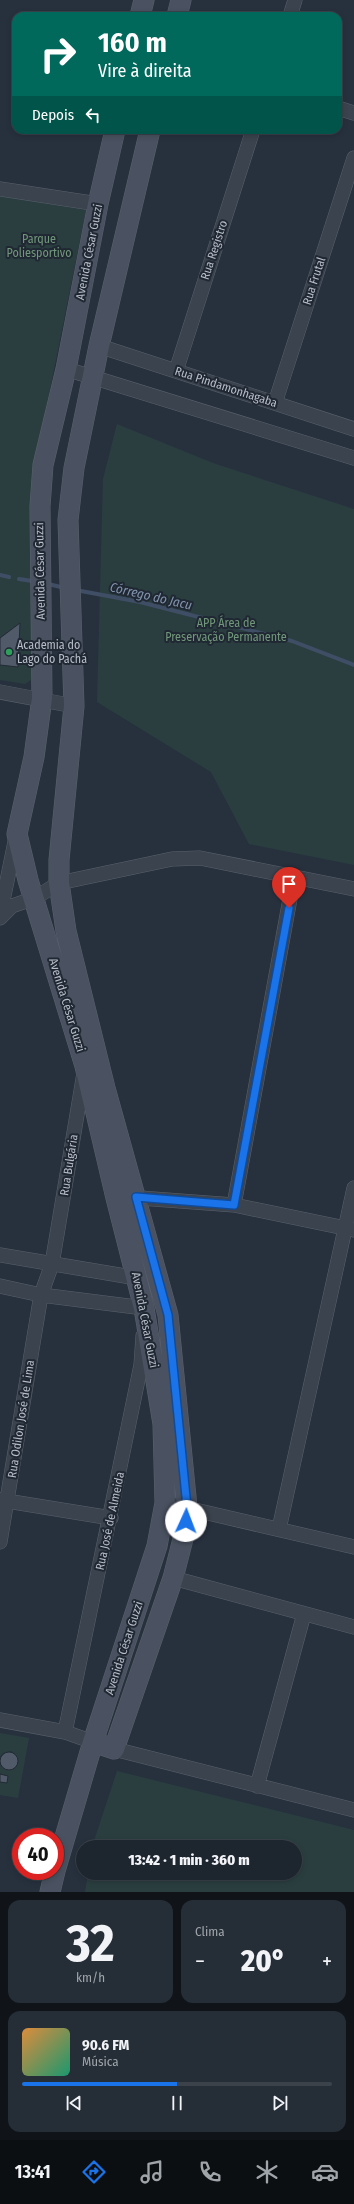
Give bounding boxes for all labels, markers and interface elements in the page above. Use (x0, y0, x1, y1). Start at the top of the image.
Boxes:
text: 160 m (98, 26, 167, 59)
icon: right (32, 28, 84, 80)
text: Vire à direita (98, 60, 192, 82)
icon: left (82, 104, 104, 126)
text: Depois (32, 106, 74, 124)
street label: Avenida César Guzzi (73, 203, 105, 301)
street label: Rua Registro (198, 219, 230, 281)
park label: Parque Poliesportivo (7, 232, 71, 260)
street label: Rua Frutal (300, 255, 328, 307)
street label: Rua Pindamonhagaba (173, 364, 279, 410)
street label: Avenida César Guzzi (32, 522, 48, 620)
water label: Córrego do Jacu (109, 579, 194, 613)
park label: APP Área de Preservação Permanente (165, 615, 287, 644)
place label: Academia do Lago do Pachá (17, 638, 87, 666)
marker: Academia do Lago do Pachá (4, 647, 14, 657)
pin (272, 867, 306, 908)
icon: arrive (278, 873, 300, 895)
street label: Avenida César Guzzi (46, 956, 88, 1054)
street label: Rua Bulgária (57, 1133, 81, 1197)
street label: Avenida César Guzzi (129, 1271, 161, 1369)
street label: Rua Odilon José de Lima (5, 1359, 37, 1479)
street label: Rua José de Almeida (93, 1470, 127, 1571)
position arrow (165, 1500, 207, 1542)
street label: Avenida César Guzzi (102, 1600, 146, 1696)
speed limit sign: 40 (12, 1828, 64, 1880)
text: 13:42 · 1 min · 360 m (128, 1851, 250, 1869)
text: 32 (66, 1912, 115, 1975)
text: Clima (195, 1924, 225, 1939)
text: 20° (241, 1943, 286, 1979)
text: − (195, 1948, 205, 1975)
text: + (322, 1948, 332, 1975)
text: km/h (76, 1970, 105, 1985)
text: 90.6 FM (82, 2036, 129, 2054)
text: Música (82, 2054, 119, 2069)
icon: previous (63, 2092, 85, 2114)
icon: pause (166, 2092, 188, 2114)
icon: next (269, 2092, 291, 2114)
icon: directions (80, 2158, 108, 2186)
icon: music (138, 2158, 166, 2186)
icon: phone (196, 2158, 224, 2186)
icon: climate (253, 2158, 281, 2186)
icon: car (311, 2158, 339, 2186)
text: 13:41 (15, 2161, 51, 2183)

